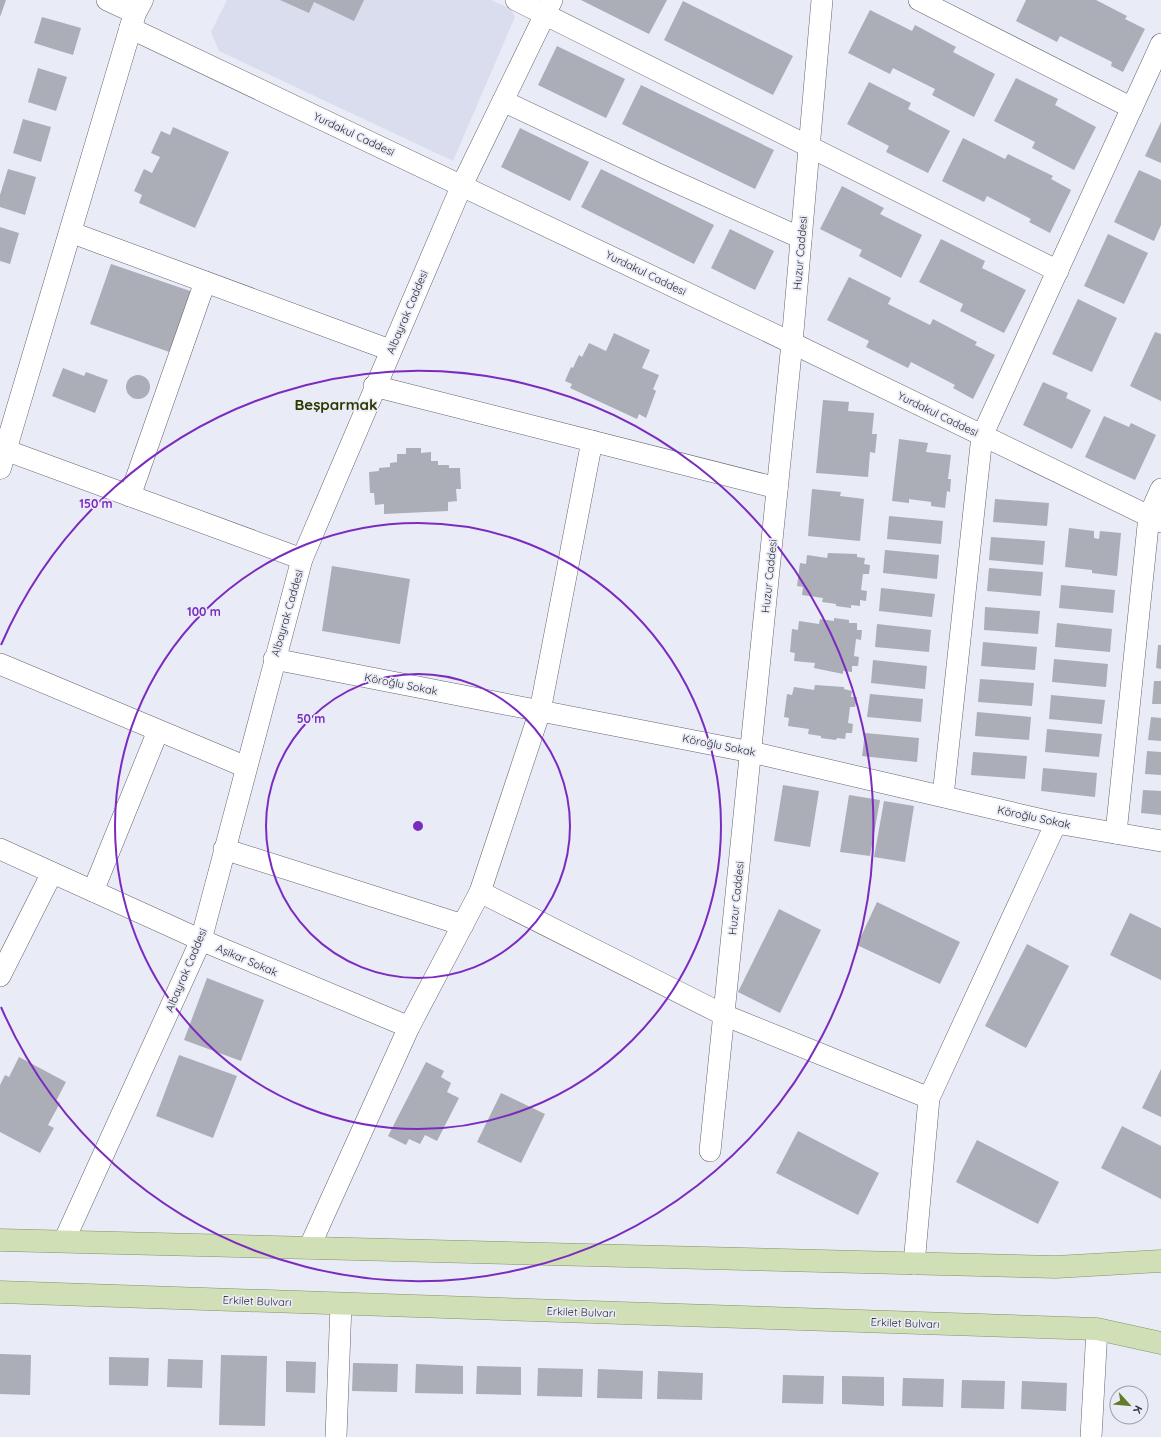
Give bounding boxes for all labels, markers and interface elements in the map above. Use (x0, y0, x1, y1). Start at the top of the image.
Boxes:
street label: Yurdakul Caddesi (311, 109, 397, 159)
street label: Huzur Caddesi (790, 216, 810, 290)
street label: Yurdakul Caddesi (603, 247, 689, 299)
street label: Albayrak Caddesi (383, 268, 431, 356)
street label: Yurdakul Caddesi (895, 388, 981, 440)
district label: Beşparmak (294, 395, 378, 414)
text: 150 m (79, 496, 113, 511)
street label: Huzur Caddesi (758, 539, 780, 613)
street label: Albayrak Caddesi (268, 568, 306, 658)
text: 100 m (187, 604, 221, 619)
street label: Köroğlu Sokak (363, 670, 439, 698)
text: 50 m (297, 711, 325, 726)
street label: Köroğlu Sokak (681, 731, 757, 759)
street label: Köroğlu Sokak (996, 802, 1072, 832)
centre of rings (411, 819, 425, 833)
street label: Huzur Caddesi (725, 861, 747, 935)
street label: Albayrak Caddesi (162, 926, 210, 1014)
street label: Aşikar Sokak (214, 941, 280, 979)
street label: Erkilet Bulvarı (222, 1293, 292, 1309)
street label: Erkilet Bulvarı (546, 1304, 616, 1320)
street label: Erkilet Bulvarı (870, 1315, 940, 1331)
north arrow (1109, 1385, 1149, 1425)
text: K (1130, 1403, 1146, 1416)

